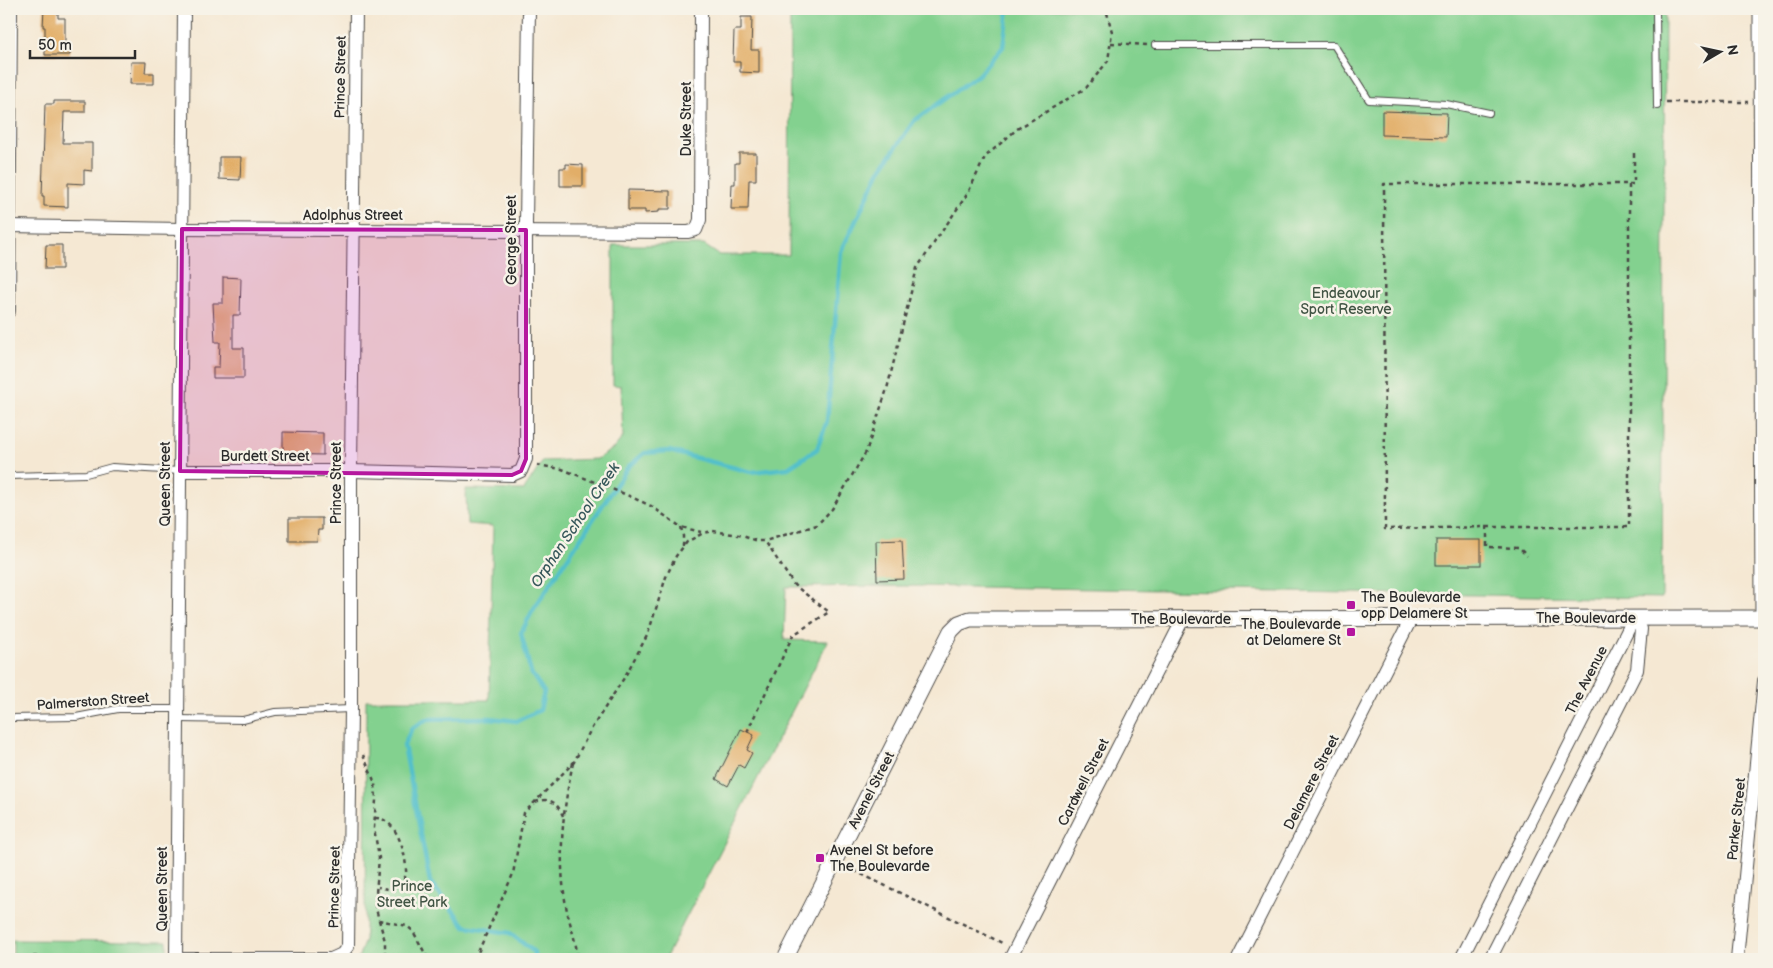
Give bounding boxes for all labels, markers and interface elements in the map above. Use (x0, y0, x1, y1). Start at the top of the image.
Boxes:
scale bar (30, 28, 135, 60)
north arrow (1696, 28, 1746, 78)
street label: Prince Street (331, 35, 350, 119)
text: 50 m (38, 36, 72, 55)
text: N (1723, 44, 1742, 57)
street label: Duke Street (678, 81, 695, 156)
street label: George Street (503, 194, 520, 285)
street label: Adolphus Street (303, 207, 404, 224)
park label: Endeavour Sport Reserve (1300, 285, 1392, 318)
street label: Queen Street (157, 441, 174, 527)
street label: Prince Street (328, 441, 345, 524)
street label: Burdett Street (220, 448, 310, 465)
water label: Orphan School Creek (527, 459, 625, 591)
place label: The Boulevarde opp Delamere St (1361, 589, 1468, 622)
marker: The Boulevarde opp Delamere St (1345, 599, 1357, 611)
street label: The Boulevarde (1536, 610, 1636, 627)
street label: The Boulevarde (1131, 611, 1231, 628)
place label: The Boulevarde at Delamere St (1241, 616, 1342, 649)
marker: The Boulevarde at Delamere St (1345, 626, 1357, 638)
street label: The Avenue (1562, 643, 1611, 717)
street label: Palmerston Street (36, 689, 151, 714)
street label: Delamere Street (1280, 731, 1343, 832)
street label: Cardwell Street (1054, 735, 1113, 829)
street label: Avenel Street (845, 748, 898, 832)
street label: Parker Street (1724, 776, 1749, 861)
place label: Avenel St before The Boulevarde (830, 842, 933, 875)
street label: Prince Street (325, 845, 344, 929)
street label: Queen Street (154, 846, 171, 932)
marker: Avenel St before The Boulevarde (814, 852, 826, 864)
park label: Prince Street Park (377, 878, 447, 911)

